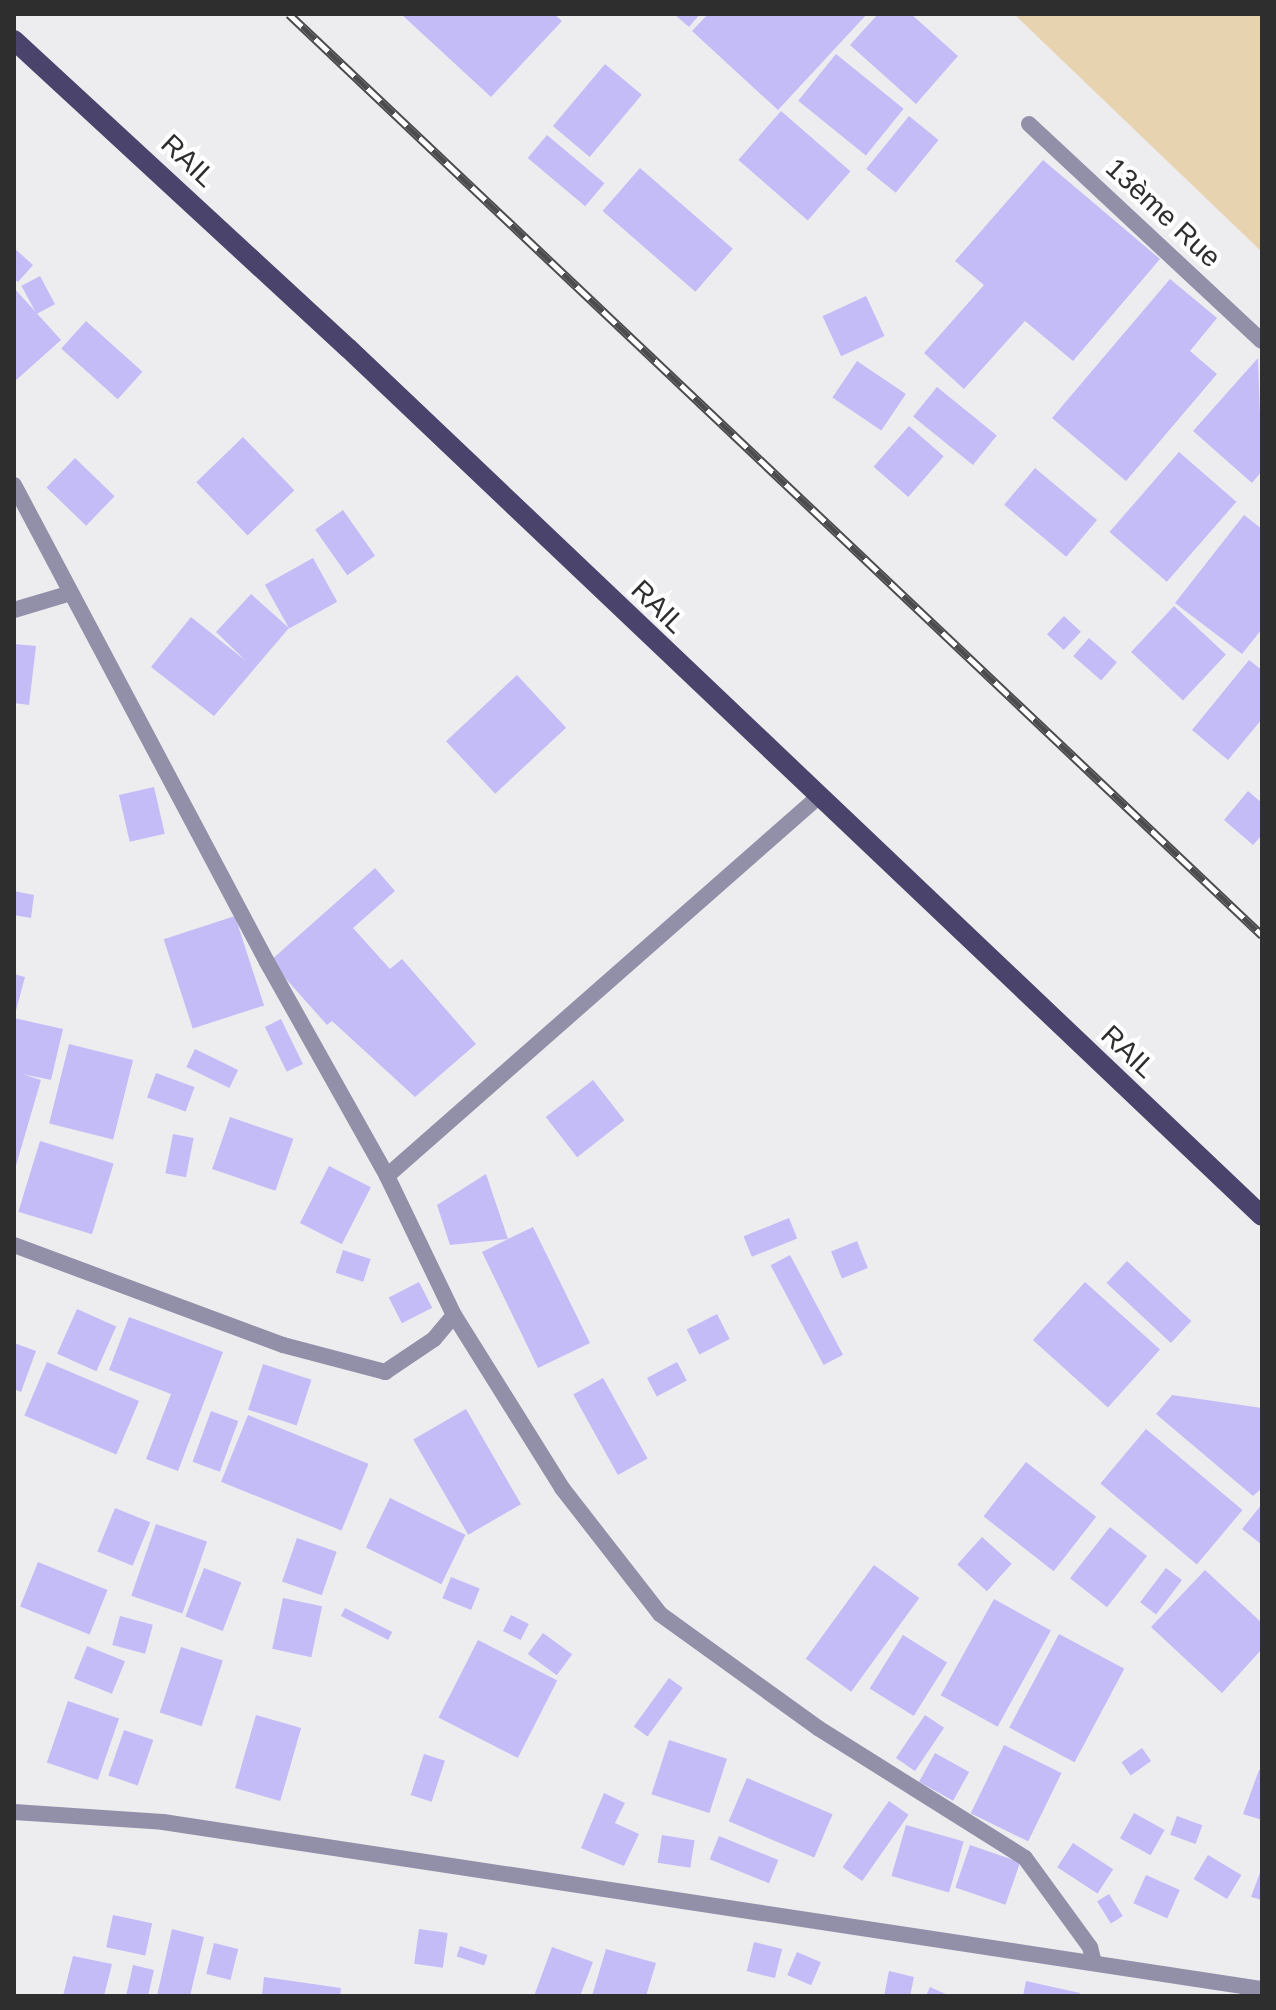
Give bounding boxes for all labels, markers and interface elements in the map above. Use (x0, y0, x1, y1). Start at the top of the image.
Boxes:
street label: RAIL (154, 127, 222, 195)
street label: 13ème Rue (1099, 151, 1227, 275)
street label: RAIL (624, 573, 692, 641)
street label: RAIL (1094, 1018, 1162, 1086)

